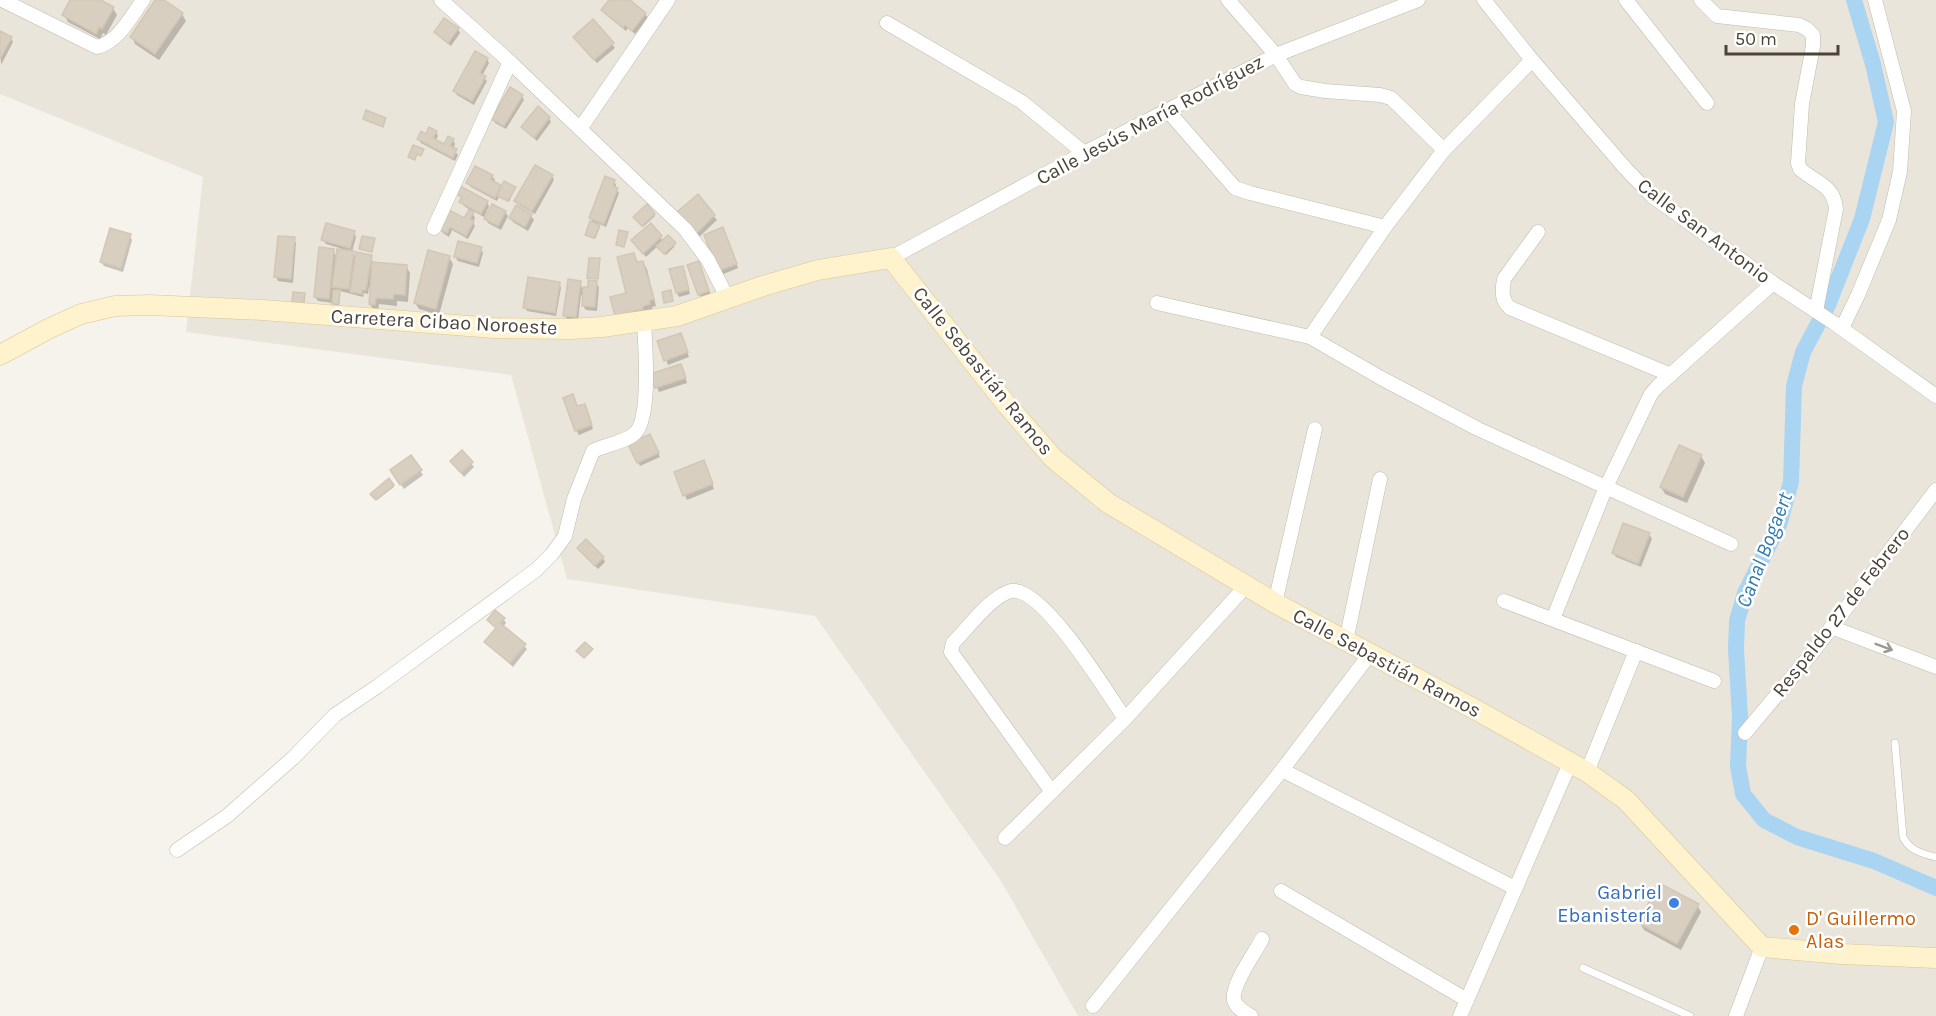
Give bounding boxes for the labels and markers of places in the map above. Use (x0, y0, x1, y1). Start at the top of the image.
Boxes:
place label: Gabriel Ebanistería (1557, 881, 1662, 927)
marker: Gabriel Ebanistería (1667, 896, 1681, 910)
place label: D' Guillermo Alas (1806, 907, 1916, 953)
marker: D' Guillermo Alas (1787, 923, 1801, 937)

